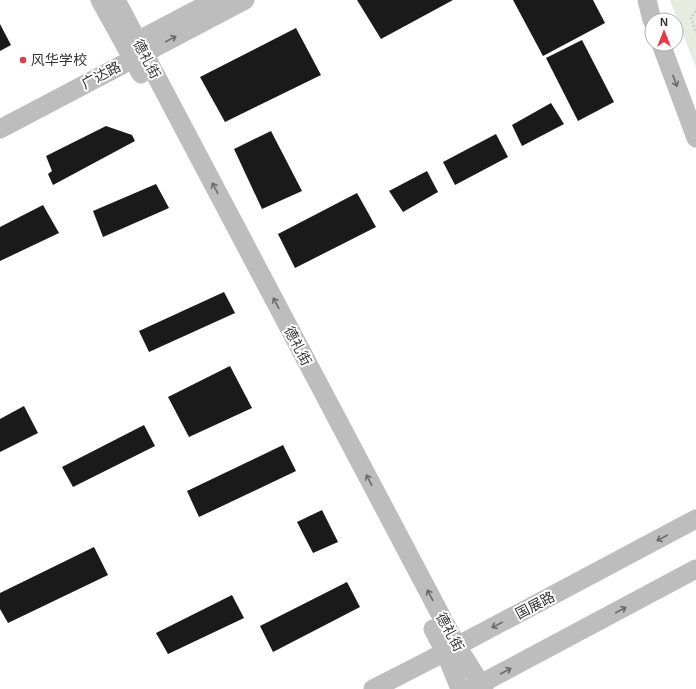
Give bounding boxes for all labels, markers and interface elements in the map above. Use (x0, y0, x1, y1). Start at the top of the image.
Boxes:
north arrow (644, 12, 684, 52)
text: N (660, 16, 668, 28)
one-way arrow (165, 35, 177, 42)
street label: 德礼街 (130, 37, 164, 81)
place label: 风华学校 (31, 52, 87, 68)
marker: 风华学校 (18, 55, 28, 65)
street label: 广达路 (79, 58, 123, 92)
one-way arrow (671, 74, 679, 86)
one-way arrow (211, 182, 218, 194)
one-way arrow (271, 297, 279, 309)
street label: 德礼街 (281, 324, 315, 368)
one-way arrow (365, 474, 372, 486)
one-way arrow (656, 534, 668, 542)
street label: 国展路 (513, 588, 557, 622)
one-way arrow (426, 589, 433, 601)
one-way arrow (614, 605, 626, 613)
street label: 德礼街 (433, 610, 467, 654)
one-way arrow (491, 621, 503, 629)
one-way arrow (500, 667, 512, 674)

